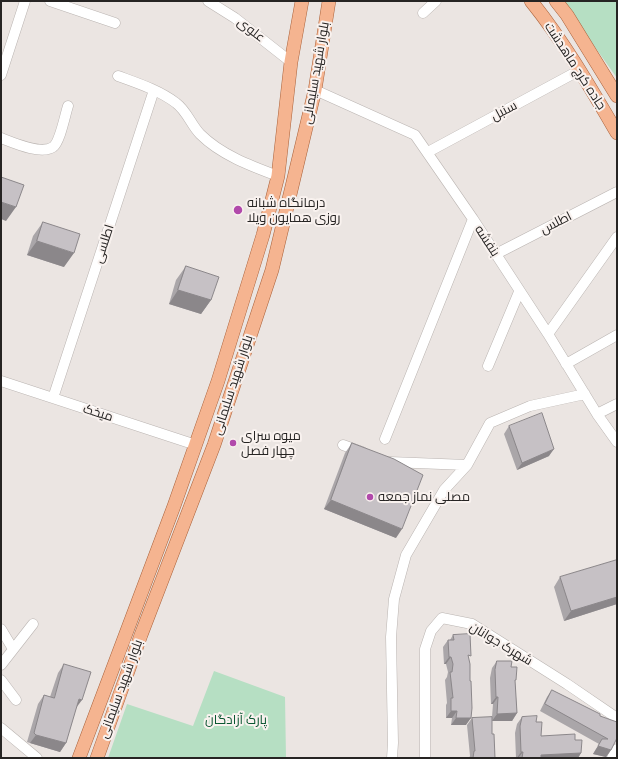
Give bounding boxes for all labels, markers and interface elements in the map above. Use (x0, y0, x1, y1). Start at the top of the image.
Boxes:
street label: علوی (234, 14, 268, 46)
street label: جاده کرج ماهدشت (541, 19, 609, 113)
street label: بلوار شهید سلیمانی (299, 20, 333, 126)
street label: سنبل (488, 98, 520, 124)
place label: درمانگاه شبانه روزی همایون ویلا (247, 195, 340, 226)
marker: درمانگاه شبانه روزی همایون ویلا (232, 204, 244, 216)
street label: اطلس (538, 208, 574, 238)
street label: بنفشه (471, 222, 503, 260)
street label: اطلسی (90, 223, 118, 265)
street label: بلوار شهید سلیمانی (210, 333, 256, 437)
street label: میخک (81, 401, 115, 425)
place label: میوه سرای چهار فصل (241, 428, 301, 459)
marker: میوه سرای چهار فصل (228, 438, 238, 448)
place label: مصلی نماز جمعه (378, 489, 470, 505)
marker: مصلی نماز جمعه (365, 492, 375, 502)
street label: شهرک جوانان (467, 619, 535, 669)
street label: بلوار شهید سلیمانی (96, 637, 146, 741)
park label: پارک آزادگان (205, 712, 267, 728)

